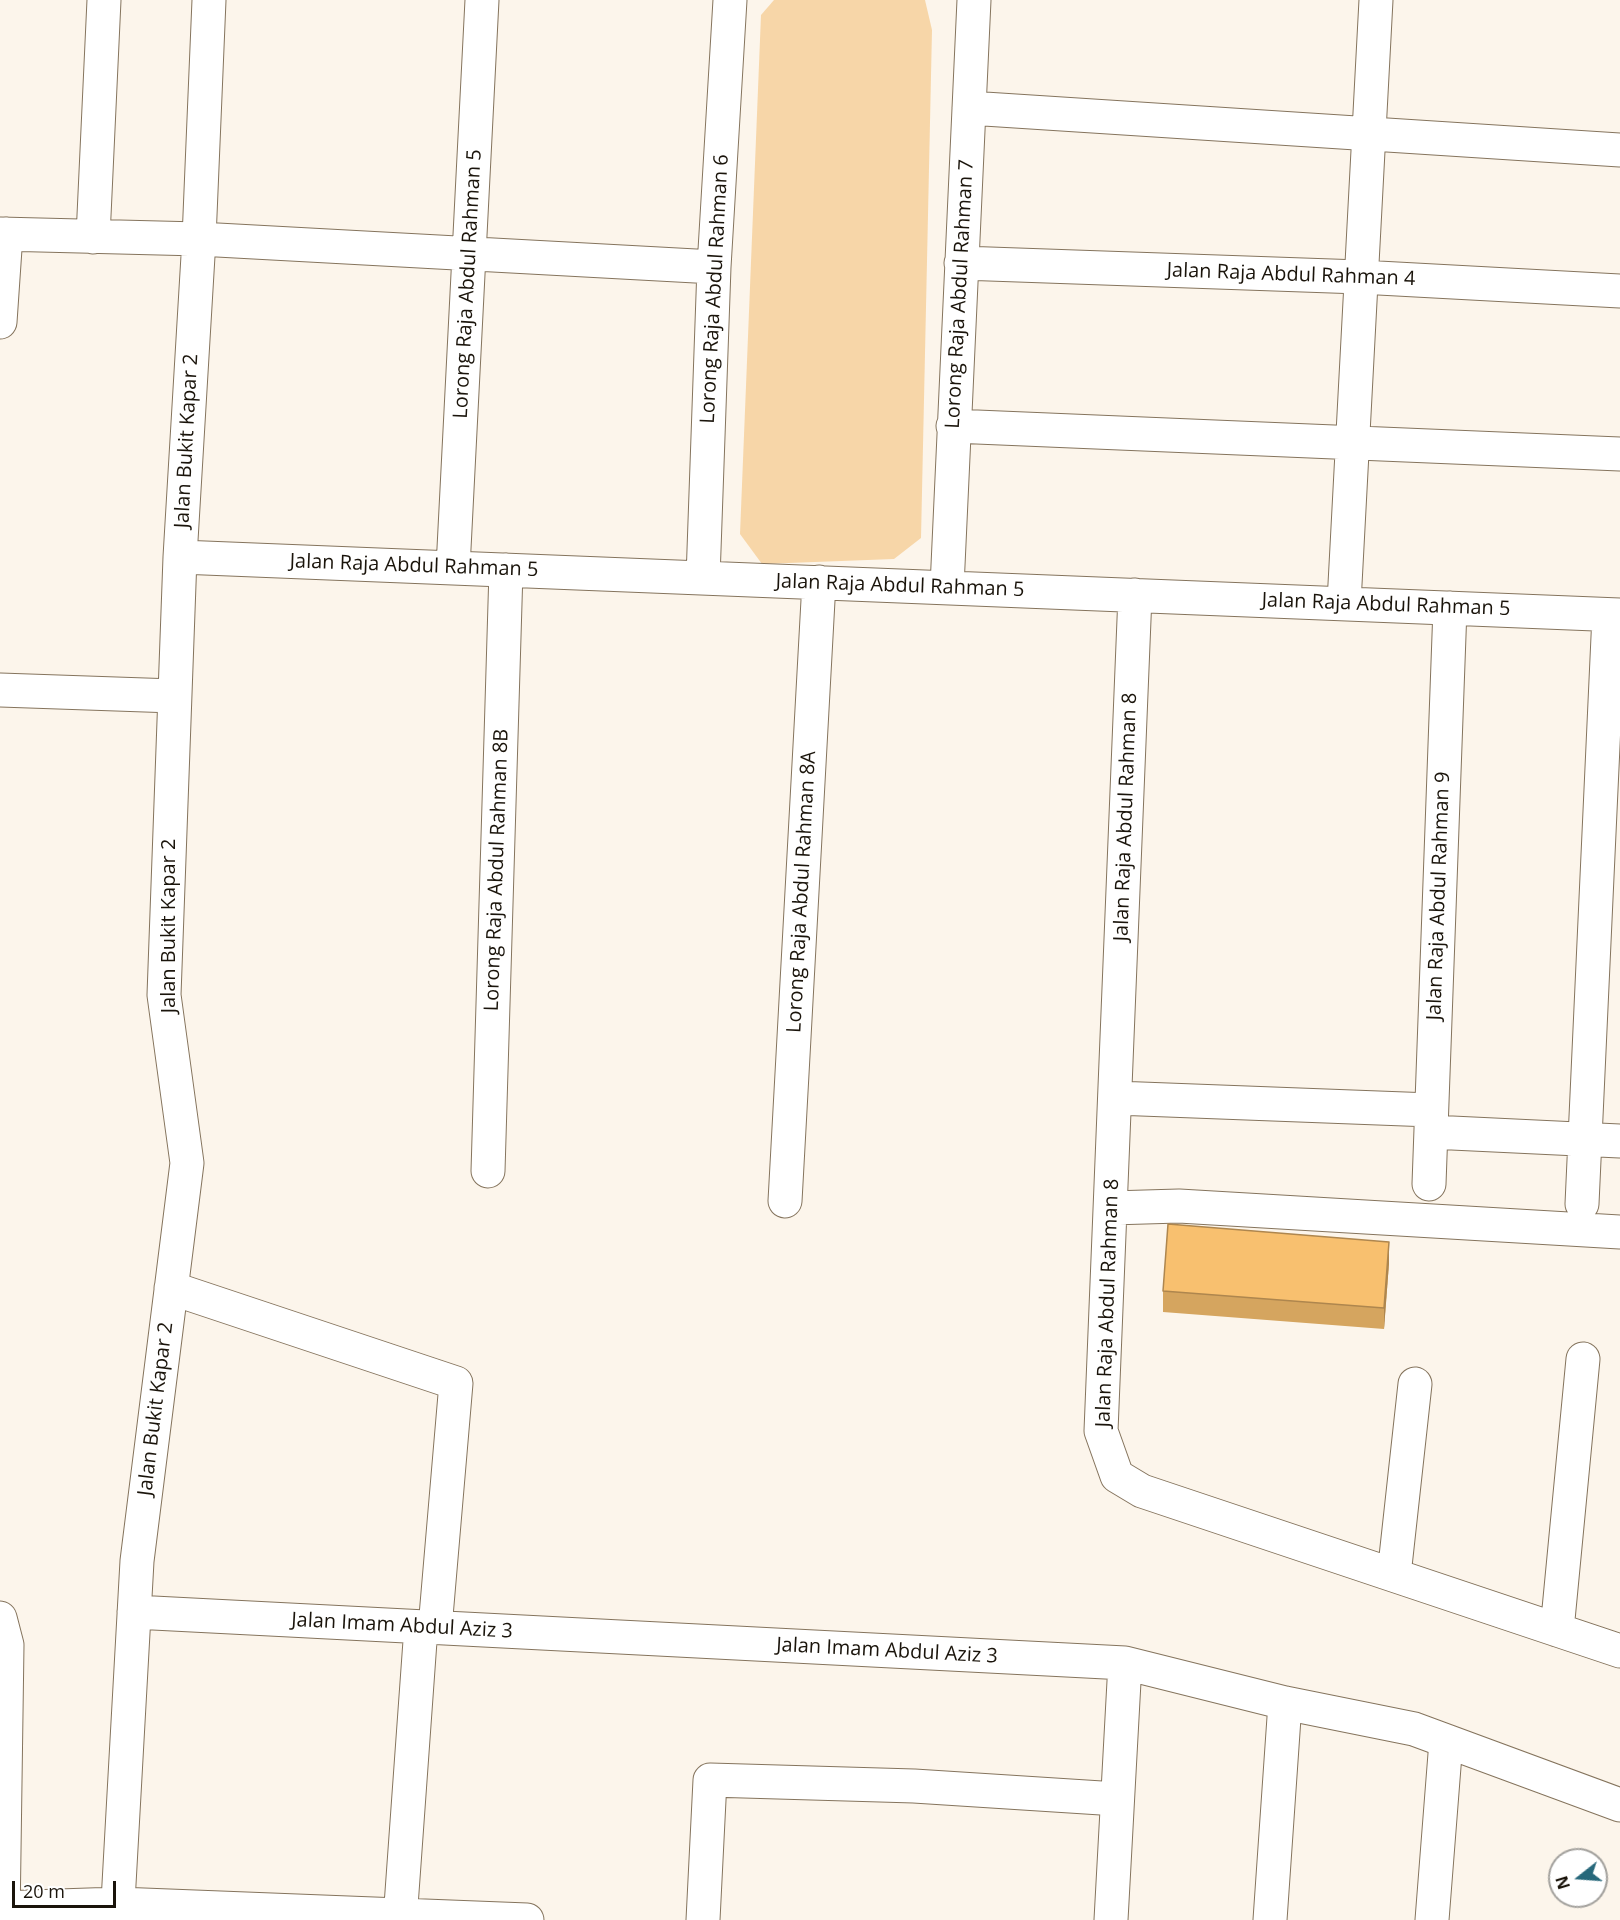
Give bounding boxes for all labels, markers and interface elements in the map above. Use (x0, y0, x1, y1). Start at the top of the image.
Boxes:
street label: Lorong Raja Abdul Rahman 5 (449, 149, 487, 419)
street label: Lorong Raja Abdul Rahman 6 (696, 154, 734, 424)
street label: Lorong Raja Abdul Rahman 7 (941, 159, 979, 429)
street label: Jalan Raja Abdul Rahman 4 (1166, 259, 1416, 291)
street label: Jalan Bukit Kapar 2 (170, 353, 204, 529)
street label: Jalan Raja Abdul Rahman 5 (289, 550, 539, 582)
street label: Jalan Raja Abdul Rahman 5 (775, 570, 1025, 602)
street label: Jalan Raja Abdul Rahman 5 (1261, 589, 1511, 621)
street label: Jalan Raja Abdul Rahman 8 (1110, 692, 1142, 942)
street label: Lorong Raja Abdul Rahman 8B (480, 728, 514, 1012)
street label: Lorong Raja Abdul Rahman 8A (783, 750, 821, 1034)
street label: Jalan Raja Abdul Rahman 9 (1423, 771, 1455, 1021)
street label: Jalan Bukit Kapar 2 (157, 839, 181, 1013)
street label: Jalan Raja Abdul Rahman 8 (1092, 1178, 1124, 1428)
street label: Jalan Bukit Kapar 2 (133, 1321, 179, 1497)
street label: Jalan Imam Abdul Aziz 3 (291, 1608, 513, 1644)
street label: Jalan Imam Abdul Aziz 3 (776, 1633, 998, 1669)
north arrow (1548, 1848, 1608, 1908)
scale bar (15, 1869, 118, 1907)
text: N (1550, 1873, 1575, 1892)
text: 20 m (23, 1879, 65, 1903)

